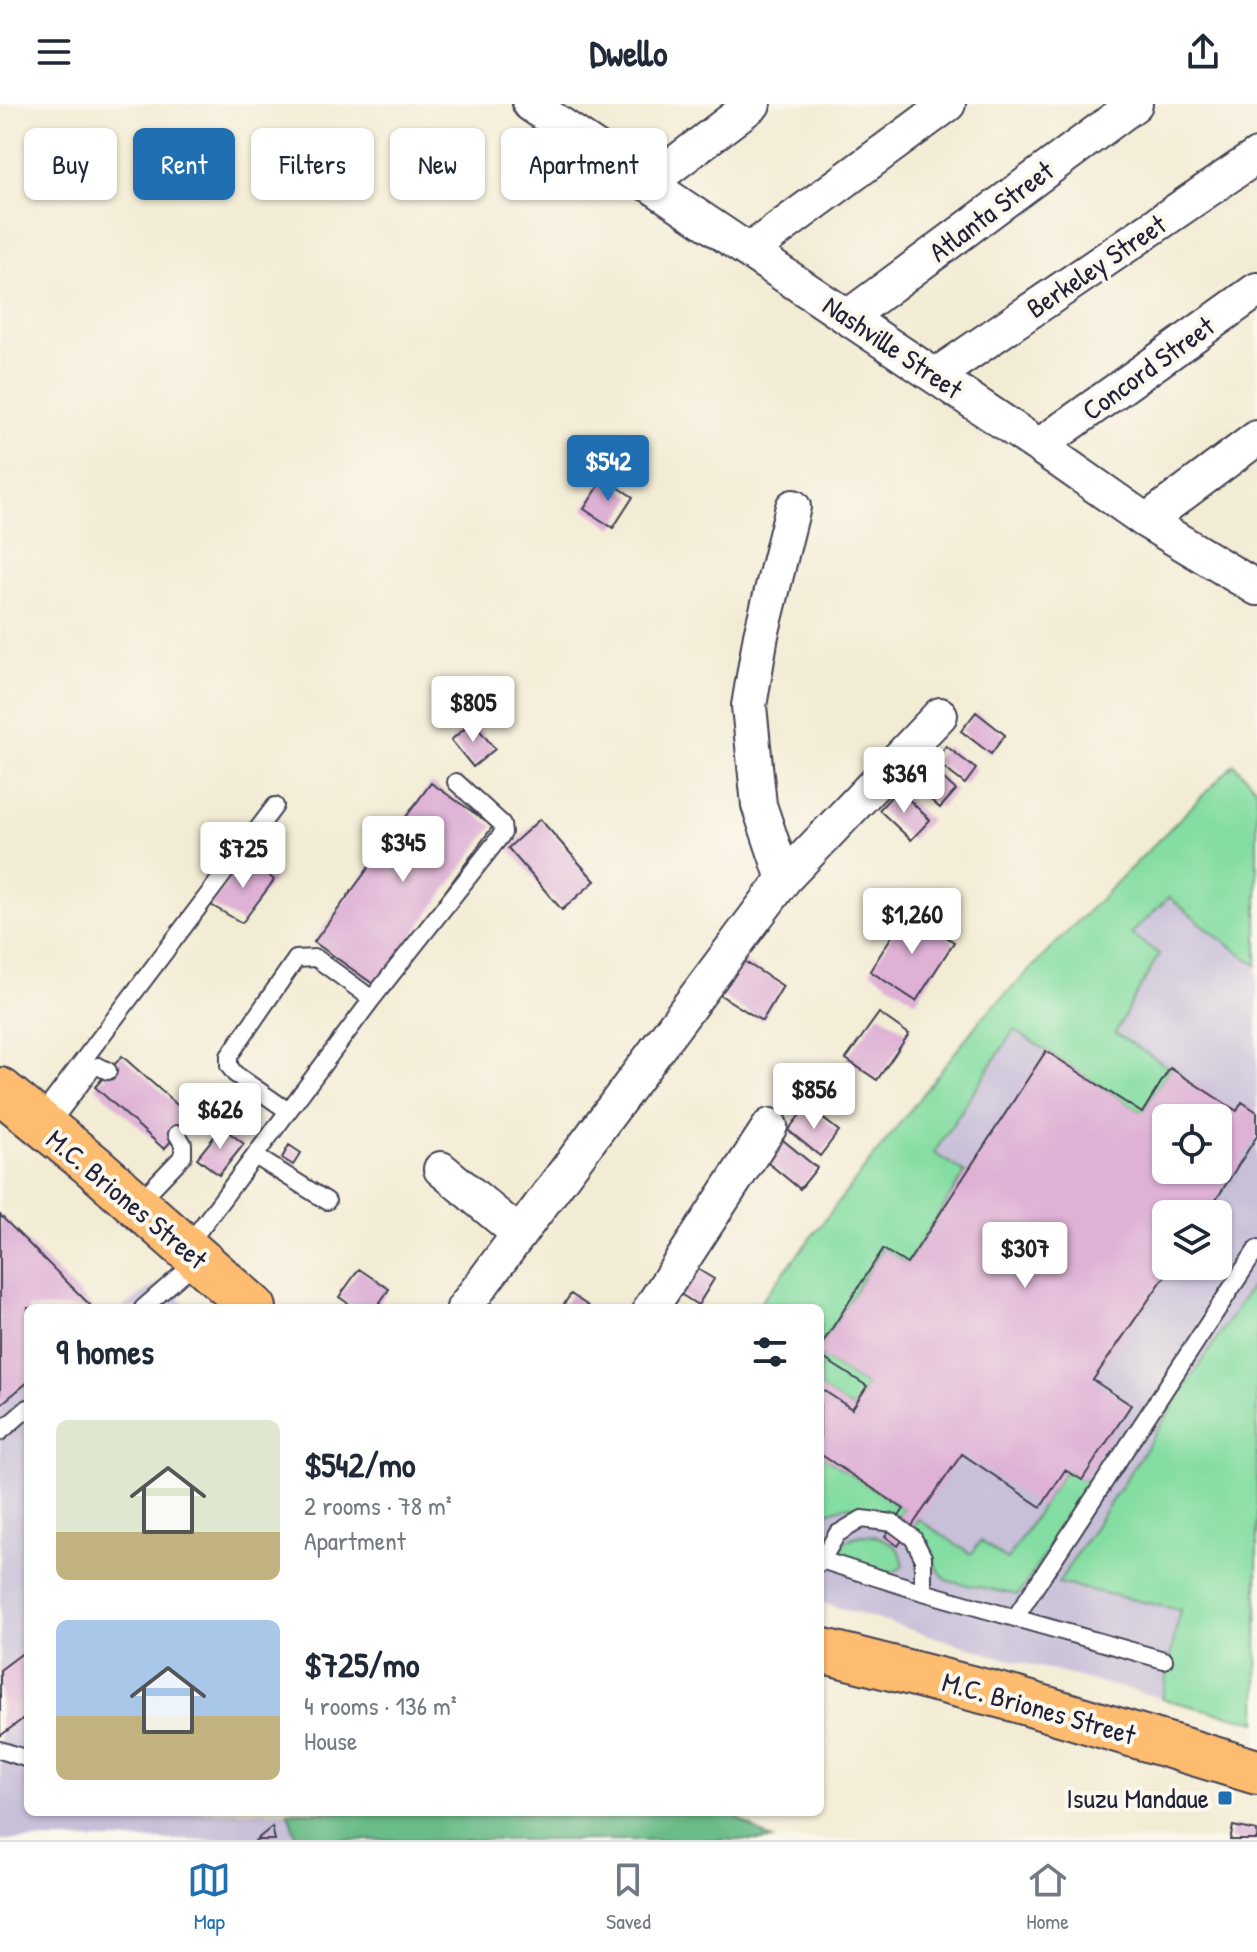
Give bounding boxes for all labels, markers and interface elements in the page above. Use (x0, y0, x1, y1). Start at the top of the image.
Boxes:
text: Dwello (589, 28, 668, 77)
icon: menu (32, 30, 76, 74)
icon: share (1181, 30, 1225, 74)
chip: Buy (24, 128, 117, 200)
chip: Rent (133, 128, 235, 200)
chip: Filters (251, 128, 374, 200)
chip: New (390, 128, 485, 200)
chip: Apartment (501, 128, 667, 200)
street label: Atlanta Street (921, 151, 1061, 270)
street label: Berkeley Street (1019, 205, 1174, 327)
street label: Nashville Street (816, 286, 971, 408)
street label: Concord Street (1074, 307, 1222, 429)
pin: $542 (561, 435, 655, 503)
text: $542 (585, 443, 631, 478)
pin: $805 (426, 676, 520, 744)
text: $805 (449, 684, 497, 719)
pin: $369 (857, 747, 951, 815)
text: $369 (882, 755, 926, 790)
pin: $345 (356, 816, 450, 884)
pin: $725 (196, 822, 290, 890)
text: $345 (380, 824, 426, 859)
text: $725 (218, 830, 268, 865)
pin: $1,260 (847, 888, 977, 956)
text: $1,260 (881, 896, 943, 931)
pin: $856 (767, 1063, 861, 1131)
text: $856 (791, 1071, 837, 1106)
pin: $626 (173, 1083, 267, 1151)
text: $626 (197, 1091, 243, 1126)
map controls (1152, 1104, 1232, 1280)
button: locate (1152, 1104, 1232, 1184)
street label: M.C. Briones Street (38, 1120, 216, 1278)
button: layers (1152, 1200, 1232, 1280)
pin: $307 (978, 1222, 1072, 1290)
text: $307 (1000, 1230, 1050, 1265)
text: 9 homes (56, 1329, 154, 1375)
icon: filters (748, 1330, 792, 1374)
text: $542/mo (304, 1442, 416, 1488)
icon: home (120, 1452, 216, 1548)
text: 2 rooms · 78 m² (304, 1488, 452, 1523)
text: Apartment (304, 1523, 406, 1558)
text: $725/mo (304, 1642, 420, 1688)
icon: home (120, 1652, 216, 1748)
street label: M.C. Briones Street (938, 1662, 1140, 1754)
text: 4 rooms · 136 m² (304, 1688, 457, 1723)
text: House (304, 1723, 357, 1758)
place label: Isuzu Mandaue (1066, 1779, 1209, 1817)
marker: Isuzu Mandaue (1216, 1789, 1234, 1807)
tab: Map (187, 1858, 231, 1936)
tab: Saved (606, 1858, 651, 1936)
tab: Home (1026, 1858, 1070, 1936)

